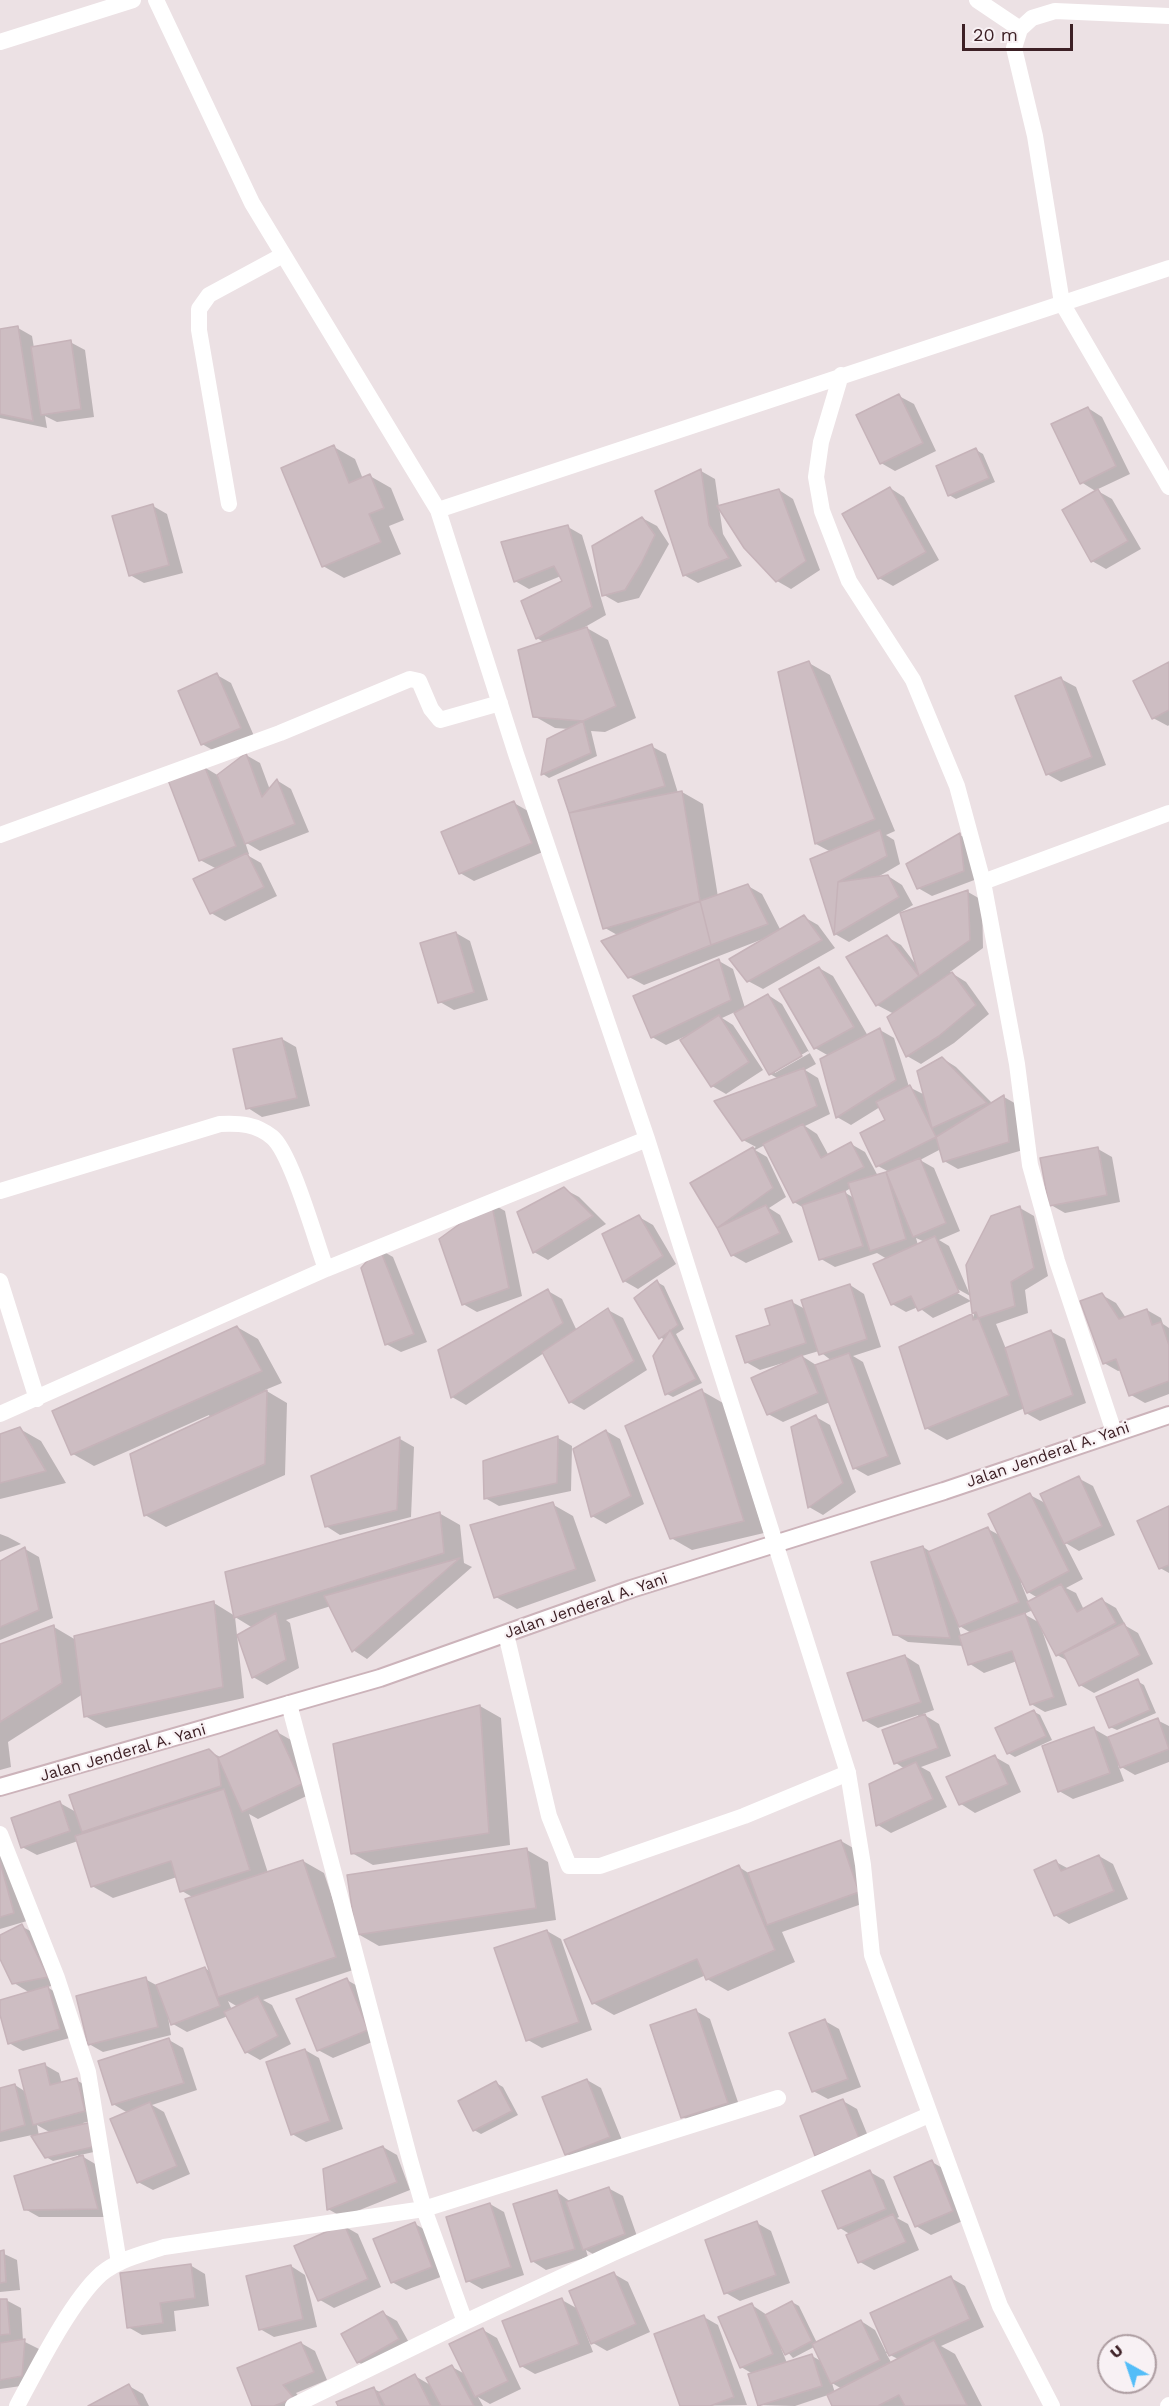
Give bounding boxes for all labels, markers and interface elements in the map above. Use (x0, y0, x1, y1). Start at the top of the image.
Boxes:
scale bar (965, 12, 1076, 50)
text: 20 m (973, 24, 1018, 45)
street label: Jalan Jenderal A. Yani (964, 1418, 1132, 1492)
street label: Jalan Jenderal A. Yani (502, 1569, 670, 1643)
street label: Jalan Jenderal A. Yani (38, 1720, 208, 1786)
north arrow (1097, 2334, 1157, 2394)
text: U (1106, 2340, 1127, 2362)

